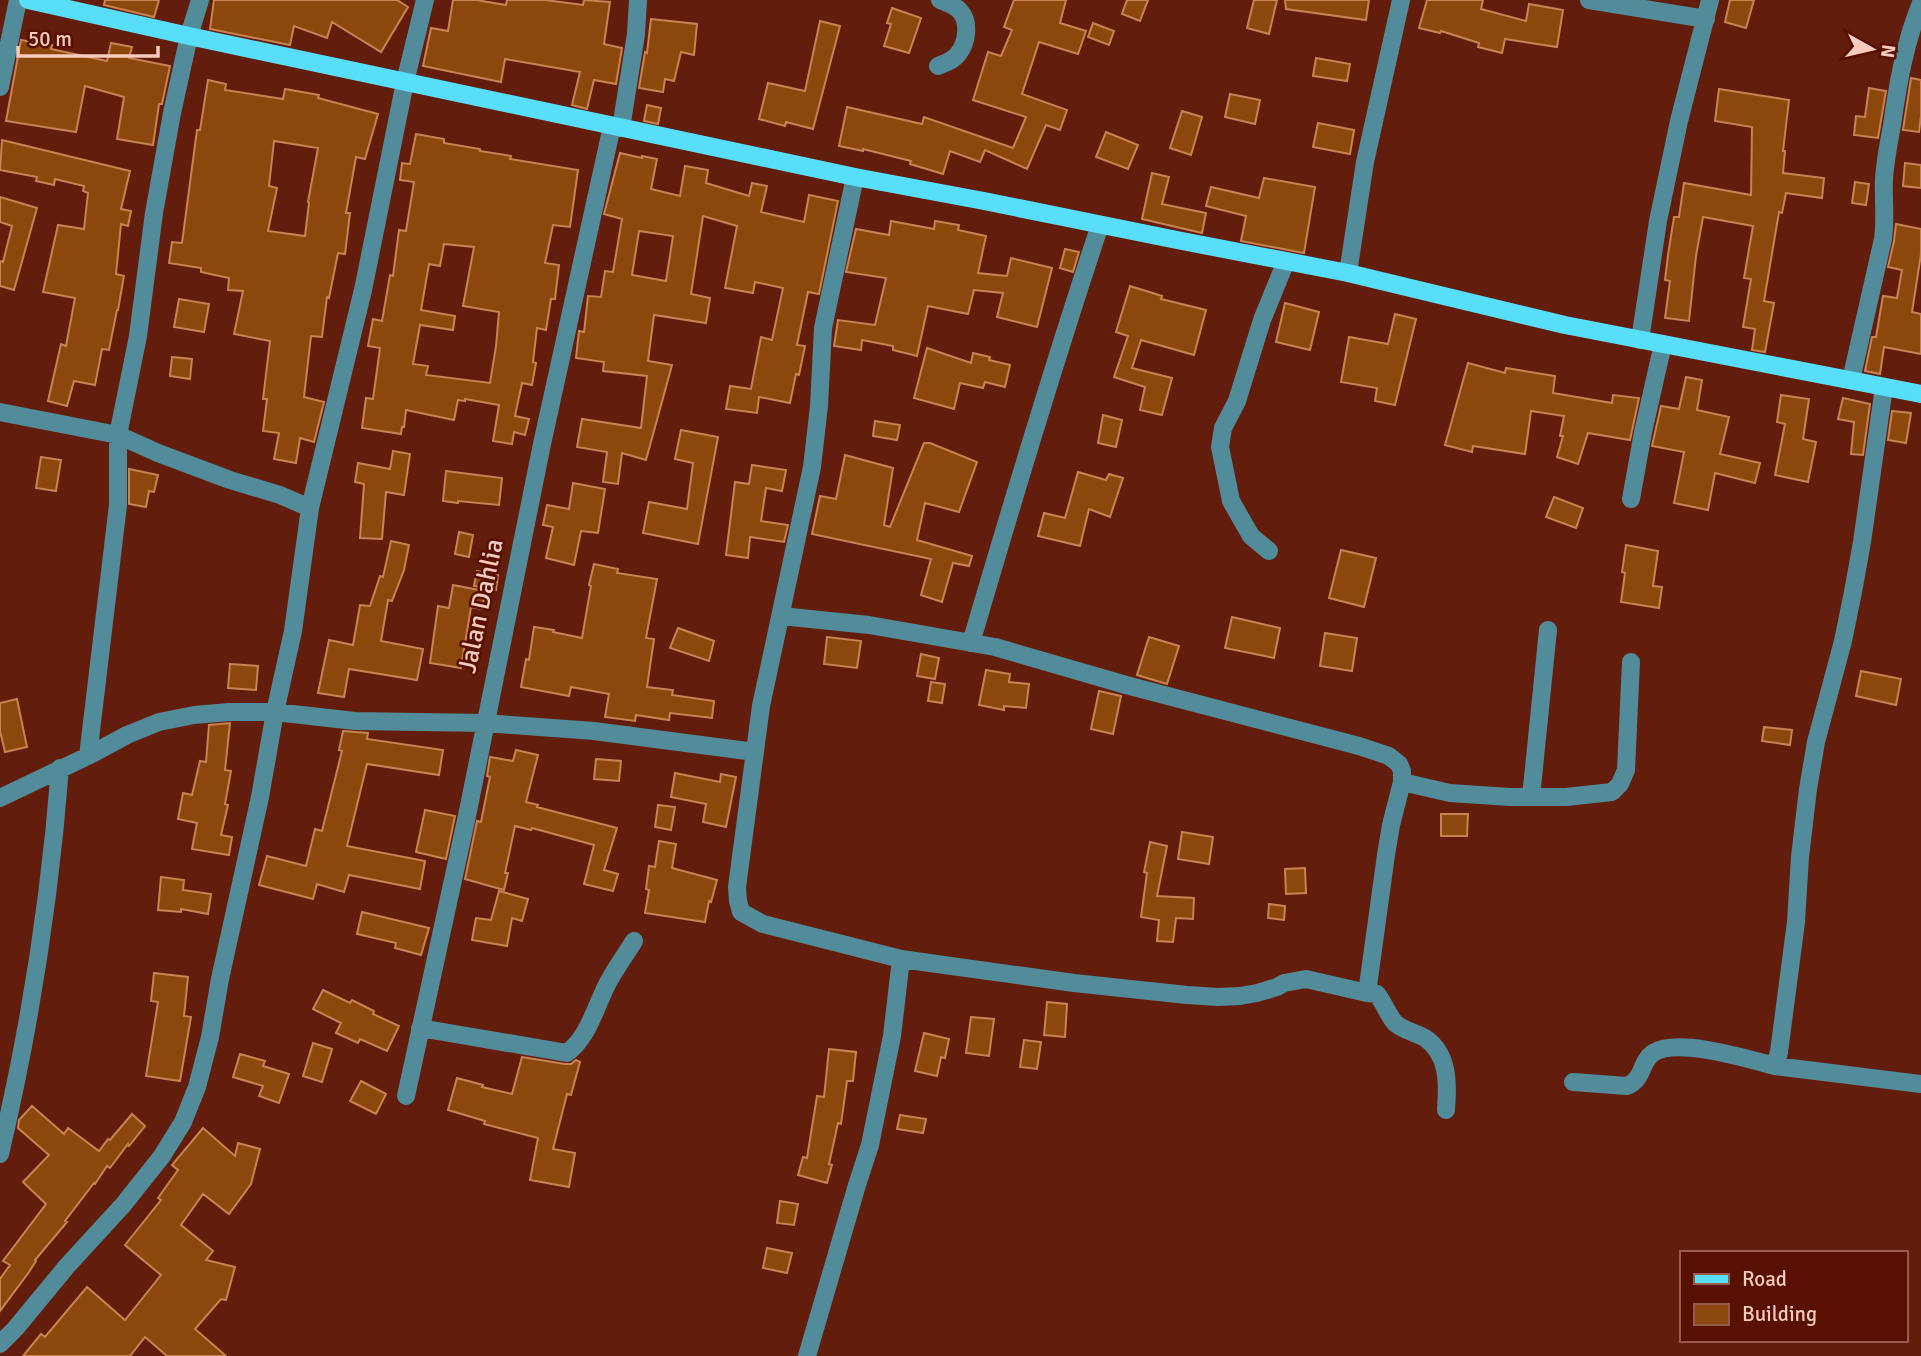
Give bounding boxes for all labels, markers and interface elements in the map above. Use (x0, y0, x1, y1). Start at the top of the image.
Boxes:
scale bar (18, 14, 158, 58)
north arrow (1837, 14, 1907, 84)
text: 50 m (28, 26, 72, 52)
text: N (1875, 43, 1901, 59)
street label: Jalan Dahlia (451, 536, 511, 676)
legend (1680, 1251, 1907, 1342)
text: Road (1742, 1266, 1787, 1292)
text: Building (1742, 1301, 1817, 1327)

